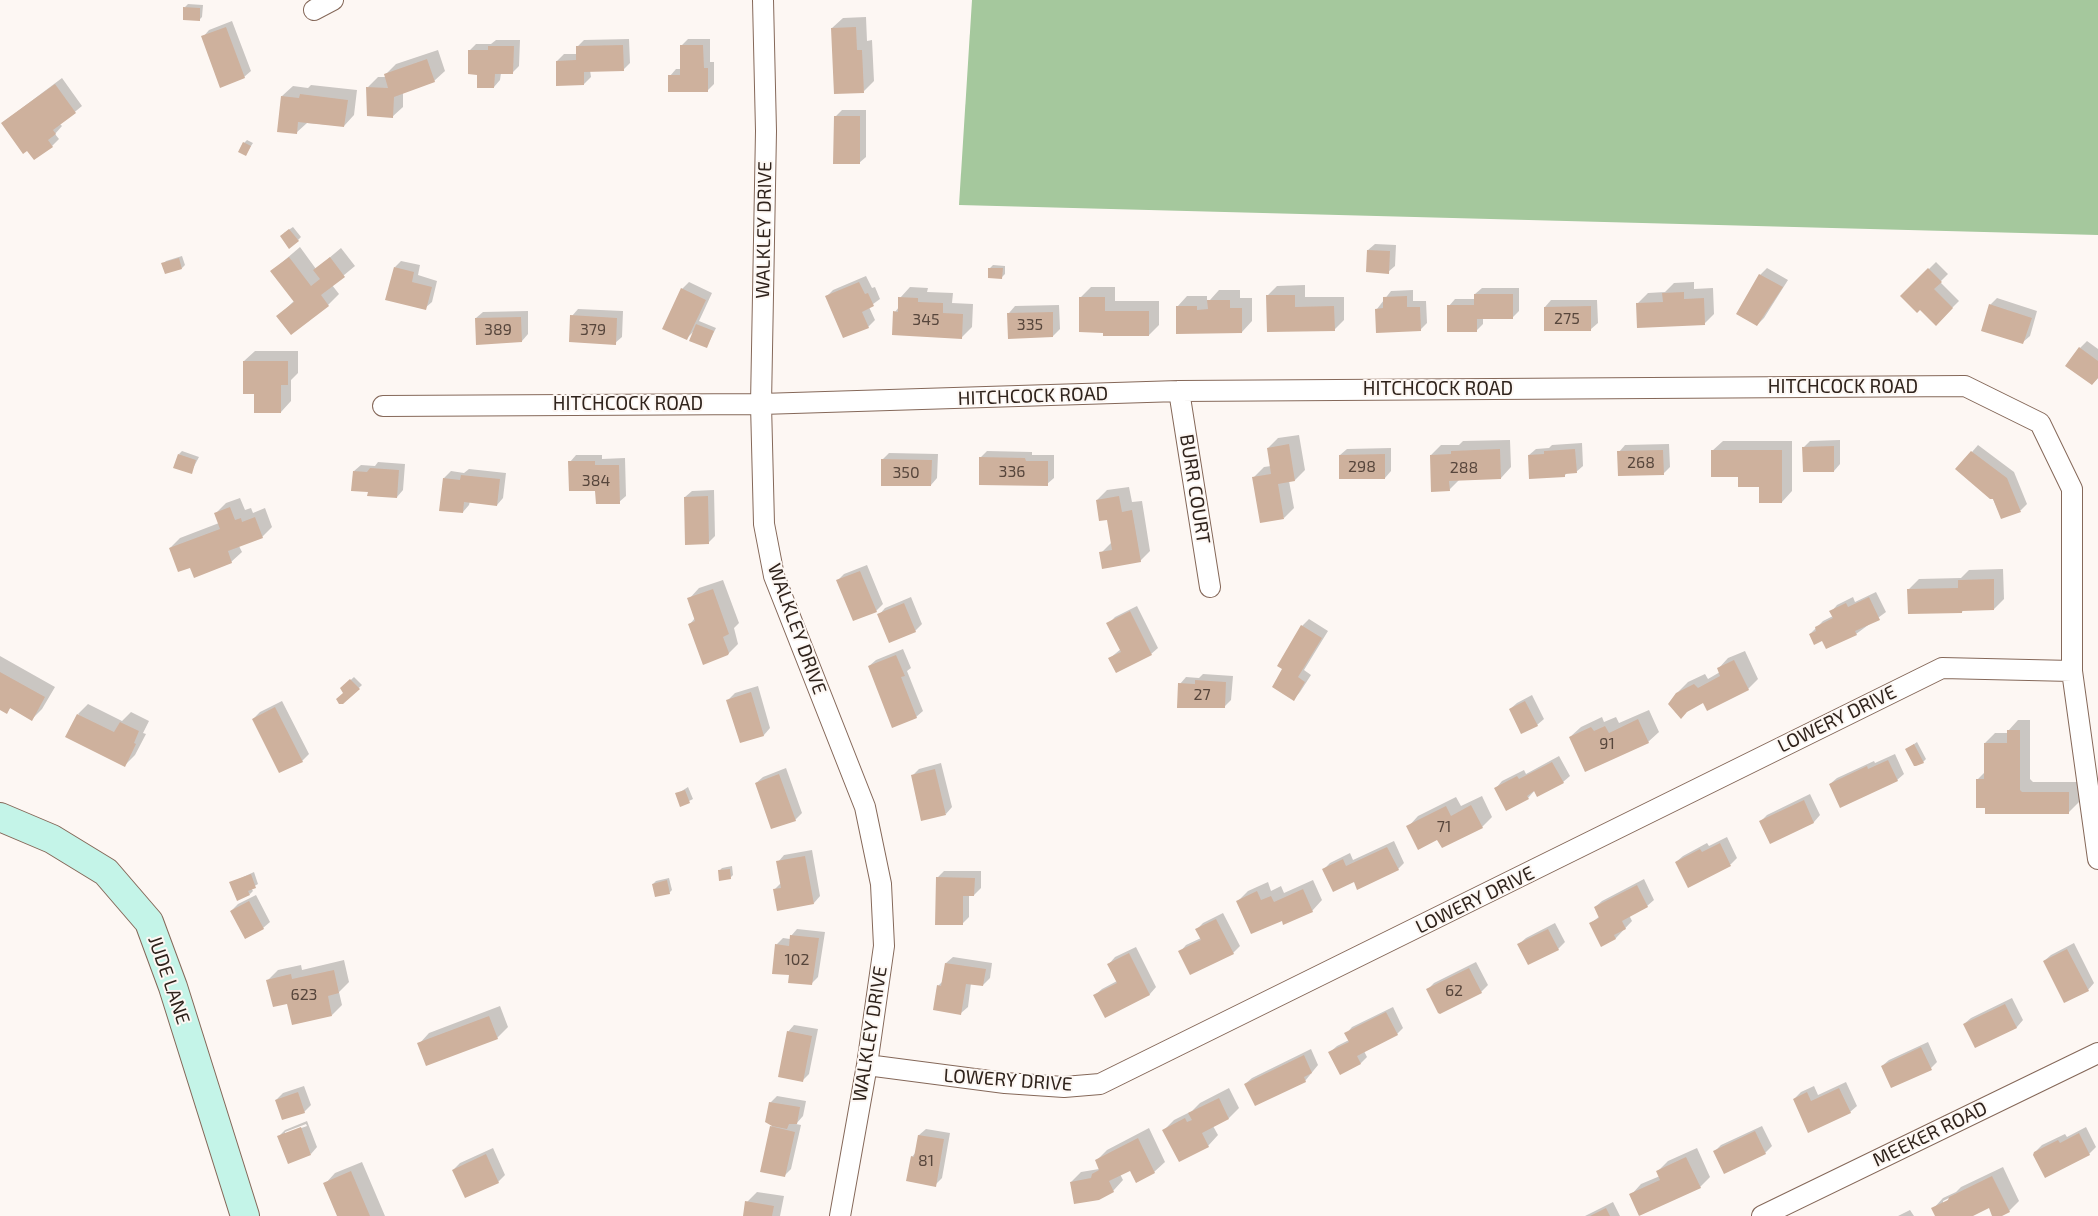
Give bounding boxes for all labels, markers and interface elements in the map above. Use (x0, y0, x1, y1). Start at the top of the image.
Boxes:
street label: WALKLEY DRIVE (751, 161, 777, 299)
house number: 275 (1554, 309, 1580, 329)
house number: 345 (912, 310, 940, 330)
house number: 335 (1017, 315, 1043, 335)
house number: 389 (484, 320, 512, 340)
house number: 379 (580, 320, 606, 340)
street label: HITCHCOCK ROAD (1768, 376, 1918, 398)
street label: HITCHCOCK ROAD (1363, 378, 1513, 400)
street label: HITCHCOCK ROAD (957, 382, 1109, 410)
street label: HITCHCOCK ROAD (553, 393, 703, 415)
street label: BURR COURT (1175, 433, 1215, 545)
house number: 268 (1627, 453, 1655, 473)
house number: 298 (1348, 457, 1376, 477)
house number: 288 (1450, 458, 1478, 478)
house number: 336 (999, 462, 1025, 482)
house number: 350 (892, 463, 920, 483)
house number: 384 (582, 471, 610, 491)
street label: WALKLEY DRIVE (763, 561, 831, 697)
street label: LOWERY DRIVE (1774, 680, 1900, 758)
house number: 27 (1193, 685, 1211, 705)
house number: 91 (1599, 734, 1615, 754)
house number: 71 (1437, 817, 1451, 837)
street label: LOWERY DRIVE (1412, 861, 1538, 939)
street label: JUDE LANE (143, 933, 195, 1027)
house number: 102 (784, 950, 810, 970)
street label: WALKLEY DRIVE (848, 964, 892, 1104)
house number: 62 (1445, 981, 1463, 1001)
house number: 623 (290, 985, 318, 1005)
street label: LOWERY DRIVE (943, 1064, 1073, 1096)
street label: MEEKER ROAD (1869, 1096, 1991, 1172)
house number: 81 (918, 1151, 934, 1171)

